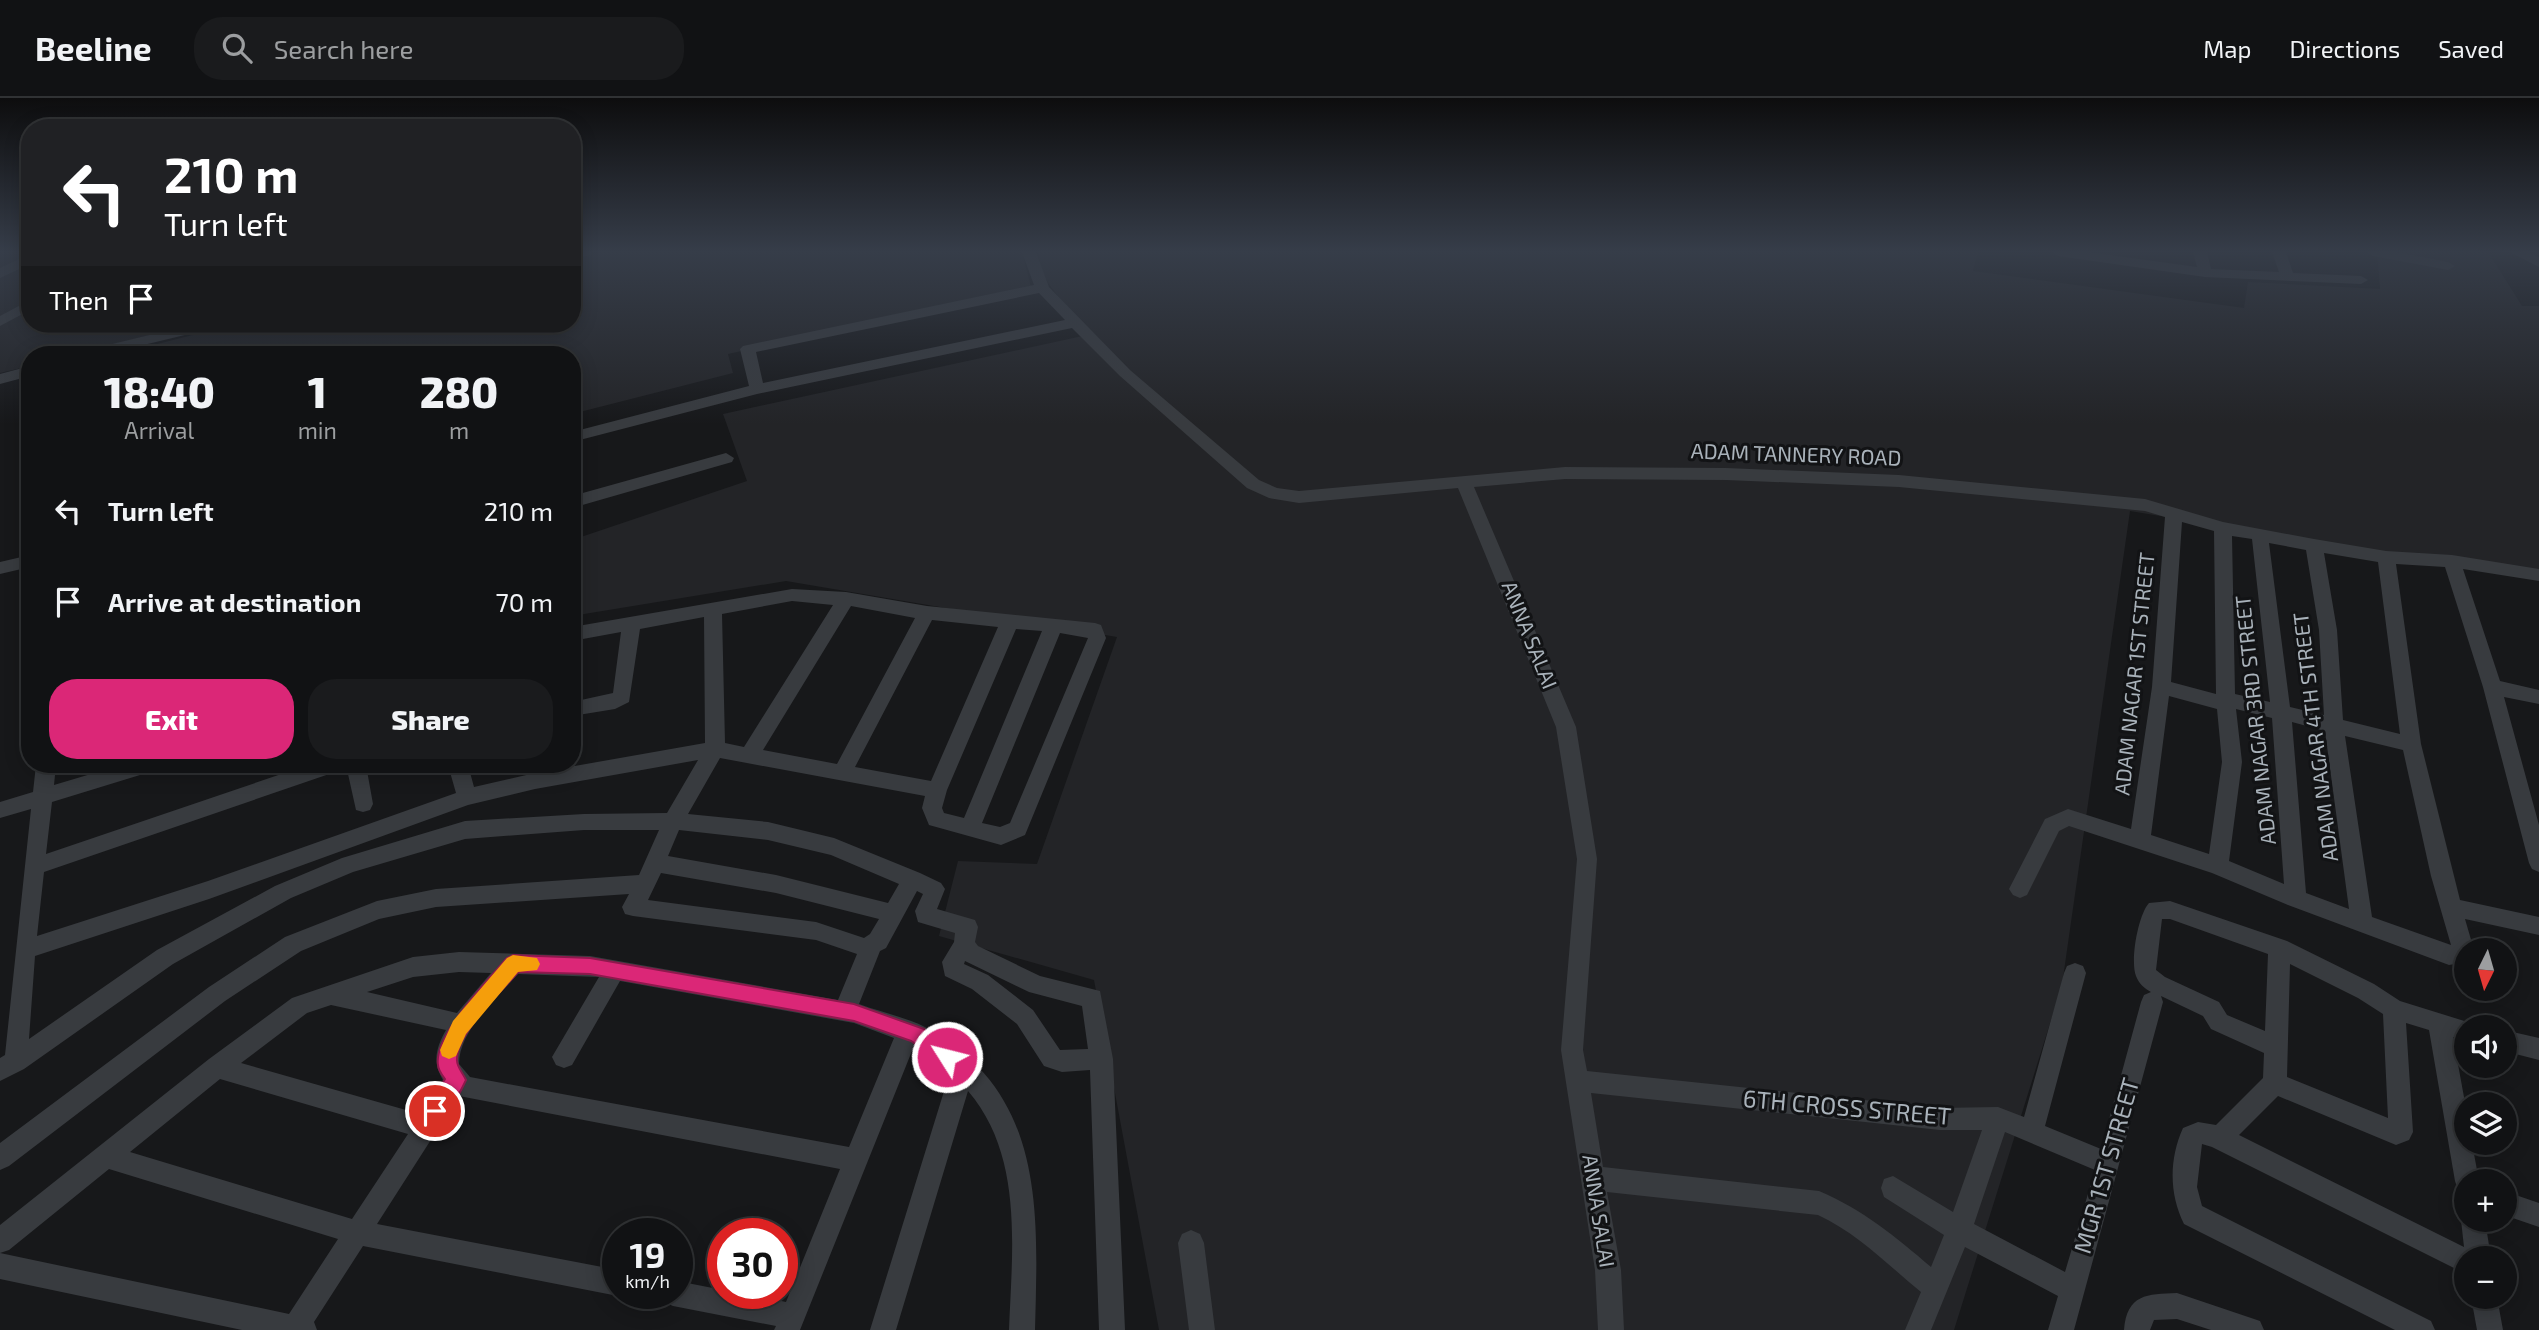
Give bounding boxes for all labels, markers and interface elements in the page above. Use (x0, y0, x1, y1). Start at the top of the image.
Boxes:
search box (194, 17, 684, 80)
text: Beeline (35, 28, 152, 68)
icon: search (218, 29, 256, 67)
text: Search here (274, 33, 413, 64)
text: Map (2203, 34, 2251, 63)
text: Directions (2289, 34, 2400, 63)
text: Saved (2438, 34, 2504, 63)
text: 210 m (164, 144, 298, 203)
icon: left (49, 147, 140, 238)
text: Turn left (164, 204, 288, 242)
icon: arrive (122, 280, 160, 318)
text: Then (49, 284, 108, 315)
text: 18:40 (104, 366, 215, 416)
text: 1 (308, 366, 327, 416)
text: 280 (420, 366, 498, 416)
text: Arrival (124, 416, 194, 444)
text: min (298, 416, 337, 444)
text: m (449, 416, 469, 444)
street label: ADAM TANNERY ROAD (1690, 437, 1902, 470)
icon: left (49, 492, 87, 530)
text: Turn left (108, 495, 214, 526)
text: 210 m (484, 495, 553, 526)
street label: ADAM NAGAR 1ST STREET (2108, 551, 2159, 796)
street label: ANNA SALAI (1497, 577, 1563, 692)
icon: arrive (49, 583, 87, 621)
text: Arrive at destination (108, 586, 361, 617)
text: 70 m (495, 586, 553, 617)
street label: ADAM NAGAR 3RD STREET (2229, 594, 2280, 846)
street label: ADAM NAGAR 4TH STREET (2287, 611, 2342, 863)
button: Exit (49, 679, 294, 759)
button: Share (308, 679, 553, 759)
north arrow (2454, 938, 2516, 1001)
map controls (2454, 938, 2517, 1309)
button: sound (2454, 1015, 2517, 1078)
position arrow (910, 1020, 984, 1094)
street label: MGR 1ST STREET (2067, 1074, 2144, 1257)
pin (405, 1081, 465, 1141)
street label: 6TH CROSS STREET (1742, 1083, 1953, 1130)
icon: arrive (416, 1092, 454, 1130)
button: layers (2454, 1092, 2517, 1155)
street label: ANNA SALAI (1578, 1152, 1621, 1269)
button: + (2454, 1169, 2517, 1232)
speed limit sign: 30 (707, 1218, 798, 1309)
text: 19 (630, 1233, 665, 1275)
button: − (2454, 1246, 2517, 1309)
text: km/h (625, 1270, 670, 1292)

